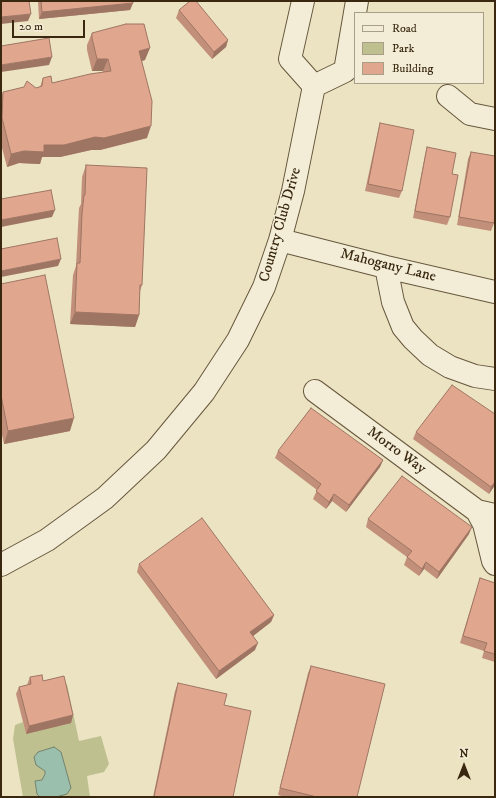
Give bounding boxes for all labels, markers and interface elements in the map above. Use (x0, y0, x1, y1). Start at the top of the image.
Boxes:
scale bar (14, 12, 87, 38)
legend (354, 12, 484, 84)
text: 20 m (19, 19, 43, 34)
text: Road (392, 21, 417, 36)
text: Park (392, 41, 414, 56)
text: Building (392, 61, 433, 76)
street label: Country Club Drive (256, 166, 306, 284)
street label: Mahogany Lane (338, 245, 438, 287)
street label: Morro Way (363, 424, 429, 478)
north arrow (444, 746, 484, 786)
text: N (459, 747, 469, 761)

